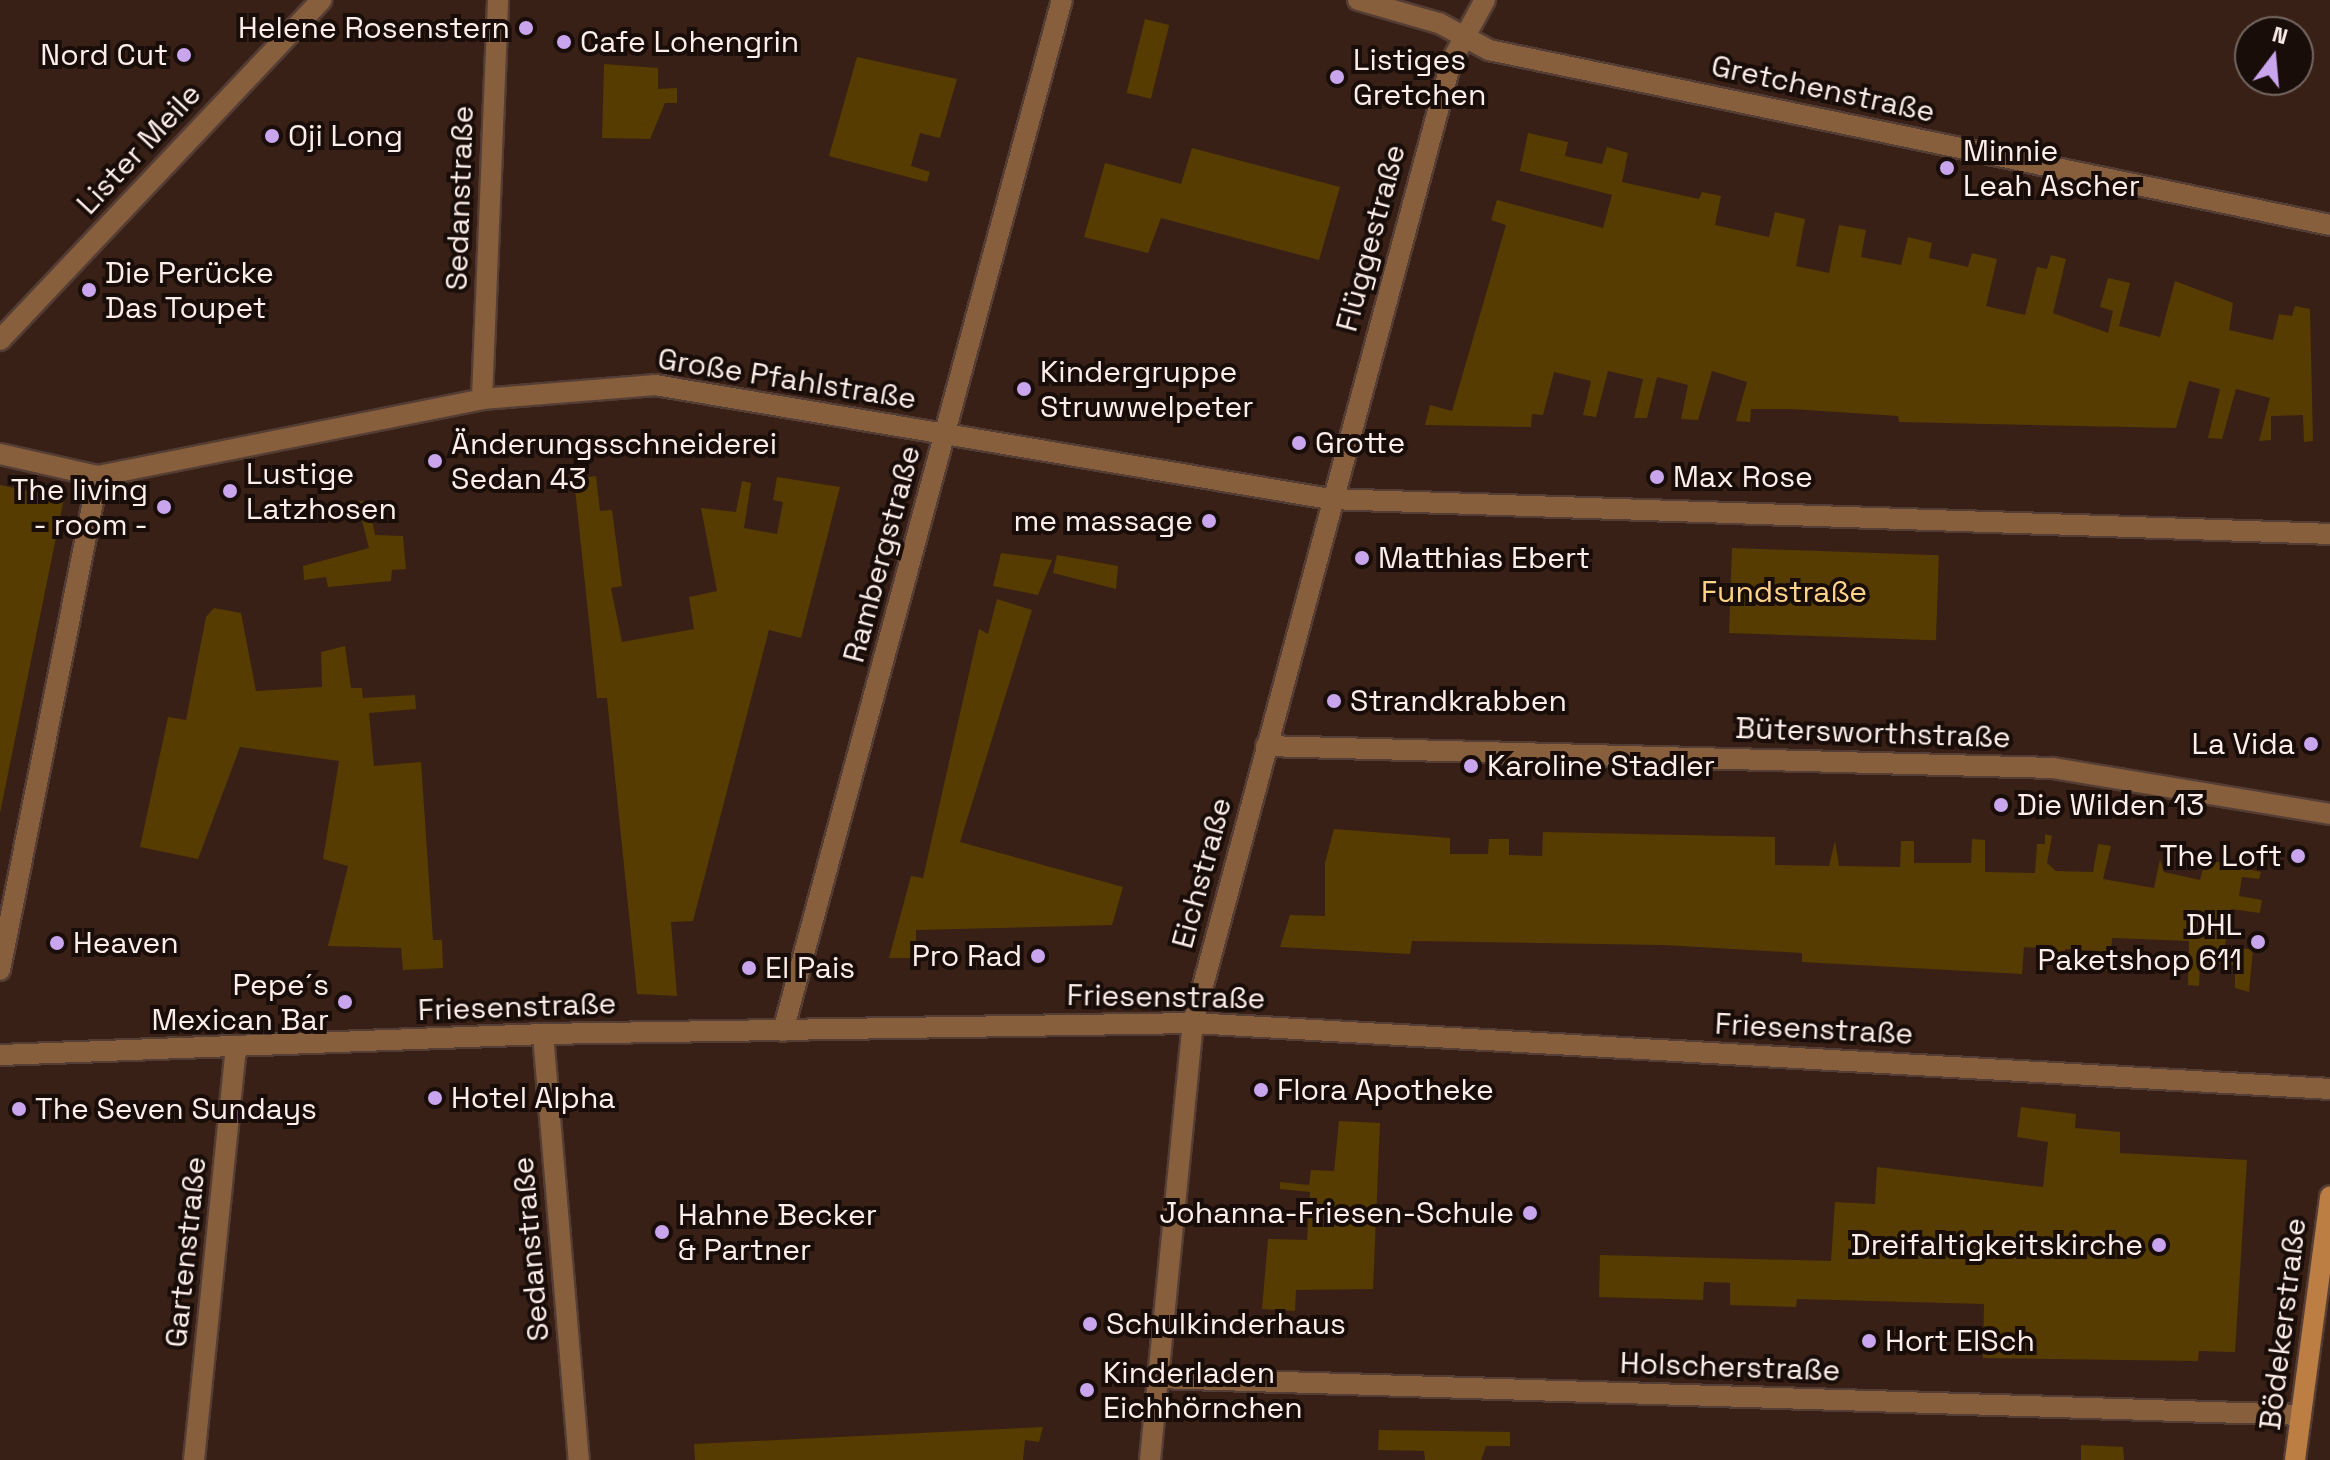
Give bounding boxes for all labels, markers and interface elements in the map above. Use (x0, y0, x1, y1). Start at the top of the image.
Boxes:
place label: Helene Rosenstern (238, 10, 510, 46)
north arrow (2234, 16, 2314, 96)
marker: Helene Rosenstern (517, 19, 535, 37)
text: N (2269, 19, 2291, 50)
place label: Cafe Lohengrin (580, 24, 799, 60)
marker: Cafe Lohengrin (555, 33, 573, 51)
place label: Nord Cut (40, 37, 168, 73)
place label: Listiges Gretchen (1353, 42, 1486, 112)
marker: Nord Cut (175, 46, 193, 64)
street label: Gretchenstraße (1708, 48, 1938, 130)
marker: Listiges Gretchen (1328, 68, 1346, 86)
street label: Lister Meile (69, 76, 209, 222)
street label: Sedanstraße (439, 105, 481, 291)
place label: Oji Long (288, 118, 403, 154)
marker: Oji Long (263, 127, 281, 145)
place label: Minnie Leah Ascher (1963, 133, 2140, 204)
street label: Flüggestraße (1329, 141, 1413, 335)
marker: Minnie Leah Ascher (1938, 159, 1956, 177)
place label: Die Perücke Das Toupet (105, 255, 274, 326)
marker: Die Perücke Das Toupet (80, 281, 98, 299)
street label: Große Pfahlstraße (655, 341, 919, 417)
place label: Kindergruppe Struwwelpeter (1040, 354, 1254, 424)
marker: Kindergruppe Struwwelpeter (1015, 380, 1033, 398)
place label: Grotte (1315, 425, 1405, 461)
place label: Änderungsschneiderei Sedan 43 (451, 426, 777, 496)
marker: Grotte (1290, 434, 1308, 452)
street label: Rambergstraße (836, 442, 928, 666)
marker: Änderungsschneiderei Sedan 43 (426, 452, 444, 470)
place label: Lustige Latzhosen (246, 456, 397, 526)
place label: Max Rose (1673, 459, 1813, 495)
marker: Max Rose (1648, 468, 1666, 486)
place label: The living - room - (11, 472, 148, 542)
marker: Lustige Latzhosen (221, 482, 239, 500)
marker: The living - room - (155, 498, 173, 516)
place label: me massage (1013, 503, 1193, 539)
marker: me massage (1200, 512, 1218, 530)
place label: Matthias Ebert (1378, 540, 1590, 576)
marker: Matthias Ebert (1353, 549, 1371, 567)
park label: Fundstraße (1701, 574, 1867, 610)
place label: Strandkrabben (1350, 683, 1567, 719)
marker: Strandkrabben (1325, 692, 1343, 710)
street label: Bütersworthstraße (1735, 710, 2011, 756)
place label: La Vida (2191, 726, 2295, 762)
marker: La Vida (2302, 735, 2320, 753)
place label: Karoline Stadler (1487, 748, 1715, 784)
marker: Karoline Stadler (1462, 757, 1480, 775)
place label: Die Wilden 13 (2017, 787, 2204, 823)
street label: Eichstraße (1165, 794, 1239, 952)
marker: Die Wilden 13 (1992, 796, 2010, 814)
place label: The Loft (2160, 838, 2282, 874)
marker: The Loft (2289, 847, 2307, 865)
place label: DHL Paketshop 611 (2038, 907, 2242, 978)
place label: Heaven (73, 925, 179, 961)
marker: DHL Paketshop 611 (2249, 933, 2267, 951)
marker: Heaven (48, 934, 66, 952)
place label: Pro Rad (912, 938, 1022, 974)
marker: Pro Rad (1029, 947, 1047, 965)
place label: El Pais (765, 950, 855, 986)
marker: El Pais (740, 959, 758, 977)
place label: Pepe´s Mexican Bar (151, 967, 329, 1038)
street label: Friesenstraße (1066, 977, 1266, 1017)
street label: Friesenstraße (417, 986, 617, 1028)
marker: Pepe´s Mexican Bar (336, 993, 354, 1011)
street label: Friesenstraße (1714, 1006, 1914, 1052)
place label: Flora Apotheke (1277, 1072, 1494, 1108)
place label: Hotel Alpha (451, 1080, 616, 1116)
marker: Flora Apotheke (1252, 1081, 1270, 1099)
marker: Hotel Alpha (426, 1089, 444, 1107)
place label: The Seven Sundays (35, 1091, 317, 1127)
marker: The Seven Sundays (10, 1100, 28, 1118)
street label: Gartenstraße (158, 1155, 214, 1349)
street label: Sedanstraße (505, 1155, 557, 1343)
place label: Johanna-Friesen-Schule (1159, 1195, 1514, 1231)
place label: Hahne Becker & Partner (678, 1197, 877, 1268)
marker: Johanna-Friesen-Schule (1521, 1204, 1539, 1222)
street label: Bödekerstraße (2252, 1216, 2314, 1432)
marker: Hahne Becker & Partner (653, 1223, 671, 1241)
place label: Dreifaltigkeitskirche (1851, 1227, 2143, 1263)
marker: Dreifaltigkeitskirche (2150, 1236, 2168, 1254)
place label: Schulkinderhaus (1106, 1306, 1346, 1342)
marker: Schulkinderhaus (1081, 1315, 1099, 1333)
place label: Hort ElSch (1885, 1323, 2035, 1359)
marker: Hort ElSch (1860, 1332, 1878, 1350)
street label: Holscherstraße (1619, 1345, 1841, 1389)
place label: Kinderladen Eichhörnchen (1103, 1355, 1303, 1426)
marker: Kinderladen Eichhörnchen (1078, 1381, 1096, 1399)

